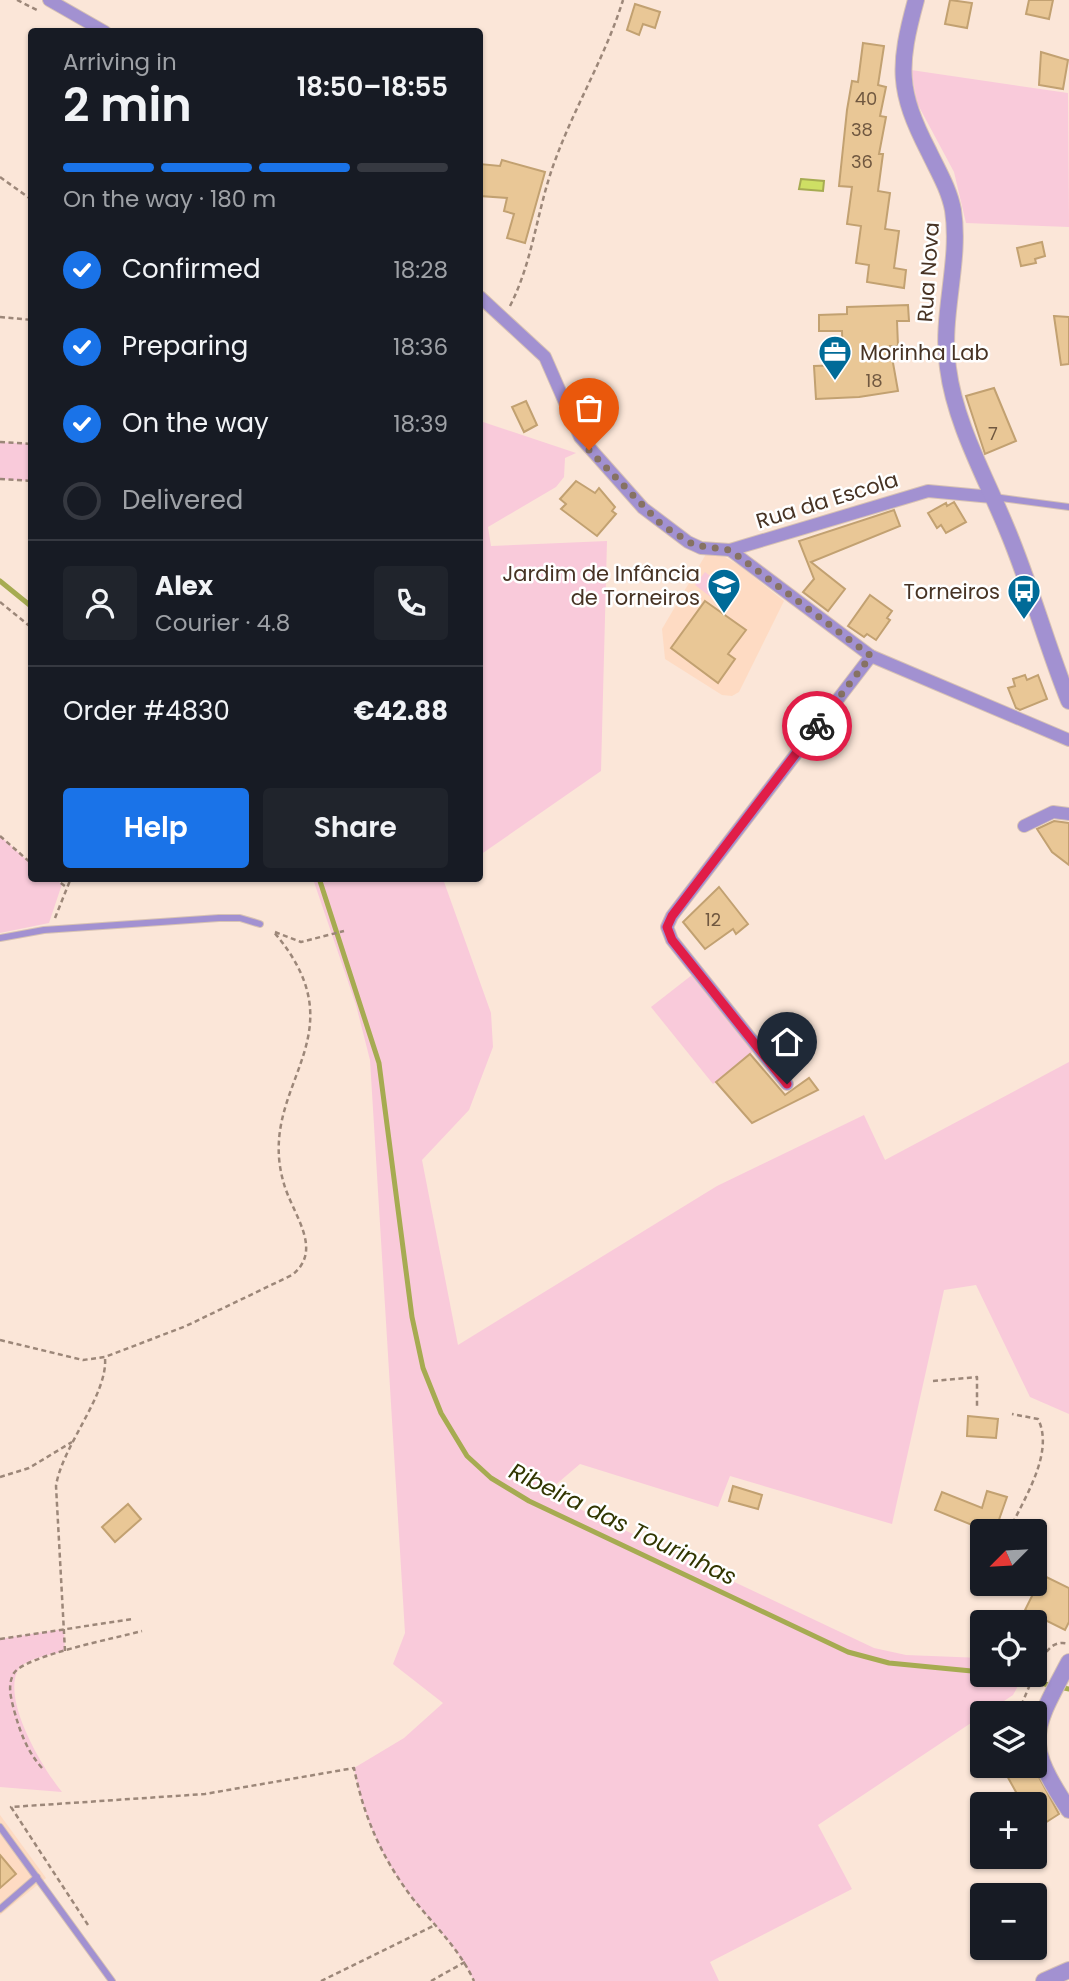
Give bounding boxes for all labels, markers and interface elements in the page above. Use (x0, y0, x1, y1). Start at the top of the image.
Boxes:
text: Arriving in (63, 46, 177, 78)
text: 18:50–18:55 (297, 69, 448, 105)
text: 2 min (63, 73, 192, 137)
house number: 40 (855, 86, 877, 111)
house number: 38 (851, 117, 873, 142)
house number: 36 (851, 149, 873, 174)
text: On the way · 180 m (63, 183, 276, 215)
street label: Rua Nova (910, 221, 946, 323)
icon: check (63, 251, 101, 289)
text: Confirmed (122, 251, 260, 287)
text: 18:28 (393, 254, 448, 286)
icon: check (63, 328, 101, 366)
text: Preparing (122, 328, 248, 364)
text: 18:36 (393, 331, 448, 363)
office icon: Morinha Lab (816, 333, 854, 382)
place label: Morinha Lab (860, 338, 989, 367)
house number: 18 (865, 368, 883, 393)
pin (559, 378, 619, 450)
icon: bag (570, 389, 608, 427)
icon: check (63, 405, 101, 443)
text: On the way (122, 405, 269, 441)
text: 18:39 (393, 408, 448, 440)
house number: 7 (988, 421, 998, 446)
street label: Rua da Escola (752, 465, 902, 535)
text: Delivered (122, 482, 243, 518)
place label: Jardim de Infância de Torneiros (502, 559, 700, 612)
button: person (63, 566, 137, 640)
button: phone (374, 566, 448, 640)
school or university icon: Jardim de Infância de Torneiros (705, 566, 743, 615)
text: Alex (155, 568, 213, 604)
bus stop icon: Torneiros (1005, 572, 1043, 621)
place label: Torneiros (904, 577, 1000, 606)
text: Courier · 4.8 (155, 607, 290, 639)
courier (782, 691, 852, 761)
text: Order #4830 (63, 693, 230, 729)
text: €42.88 (354, 693, 448, 729)
icon: bike (798, 707, 836, 745)
button: Help (63, 788, 249, 868)
button: Share (263, 788, 448, 868)
house number: 12 (705, 907, 721, 932)
pin (757, 1012, 817, 1084)
icon: home (768, 1023, 806, 1061)
water label: Ribeira das Tourinhas (504, 1455, 742, 1593)
north arrow (970, 1519, 1046, 1596)
map controls (970, 1519, 1047, 1960)
button: locate (970, 1610, 1047, 1687)
button: layers (970, 1701, 1047, 1778)
button: + (970, 1792, 1047, 1869)
button: − (970, 1883, 1047, 1960)

